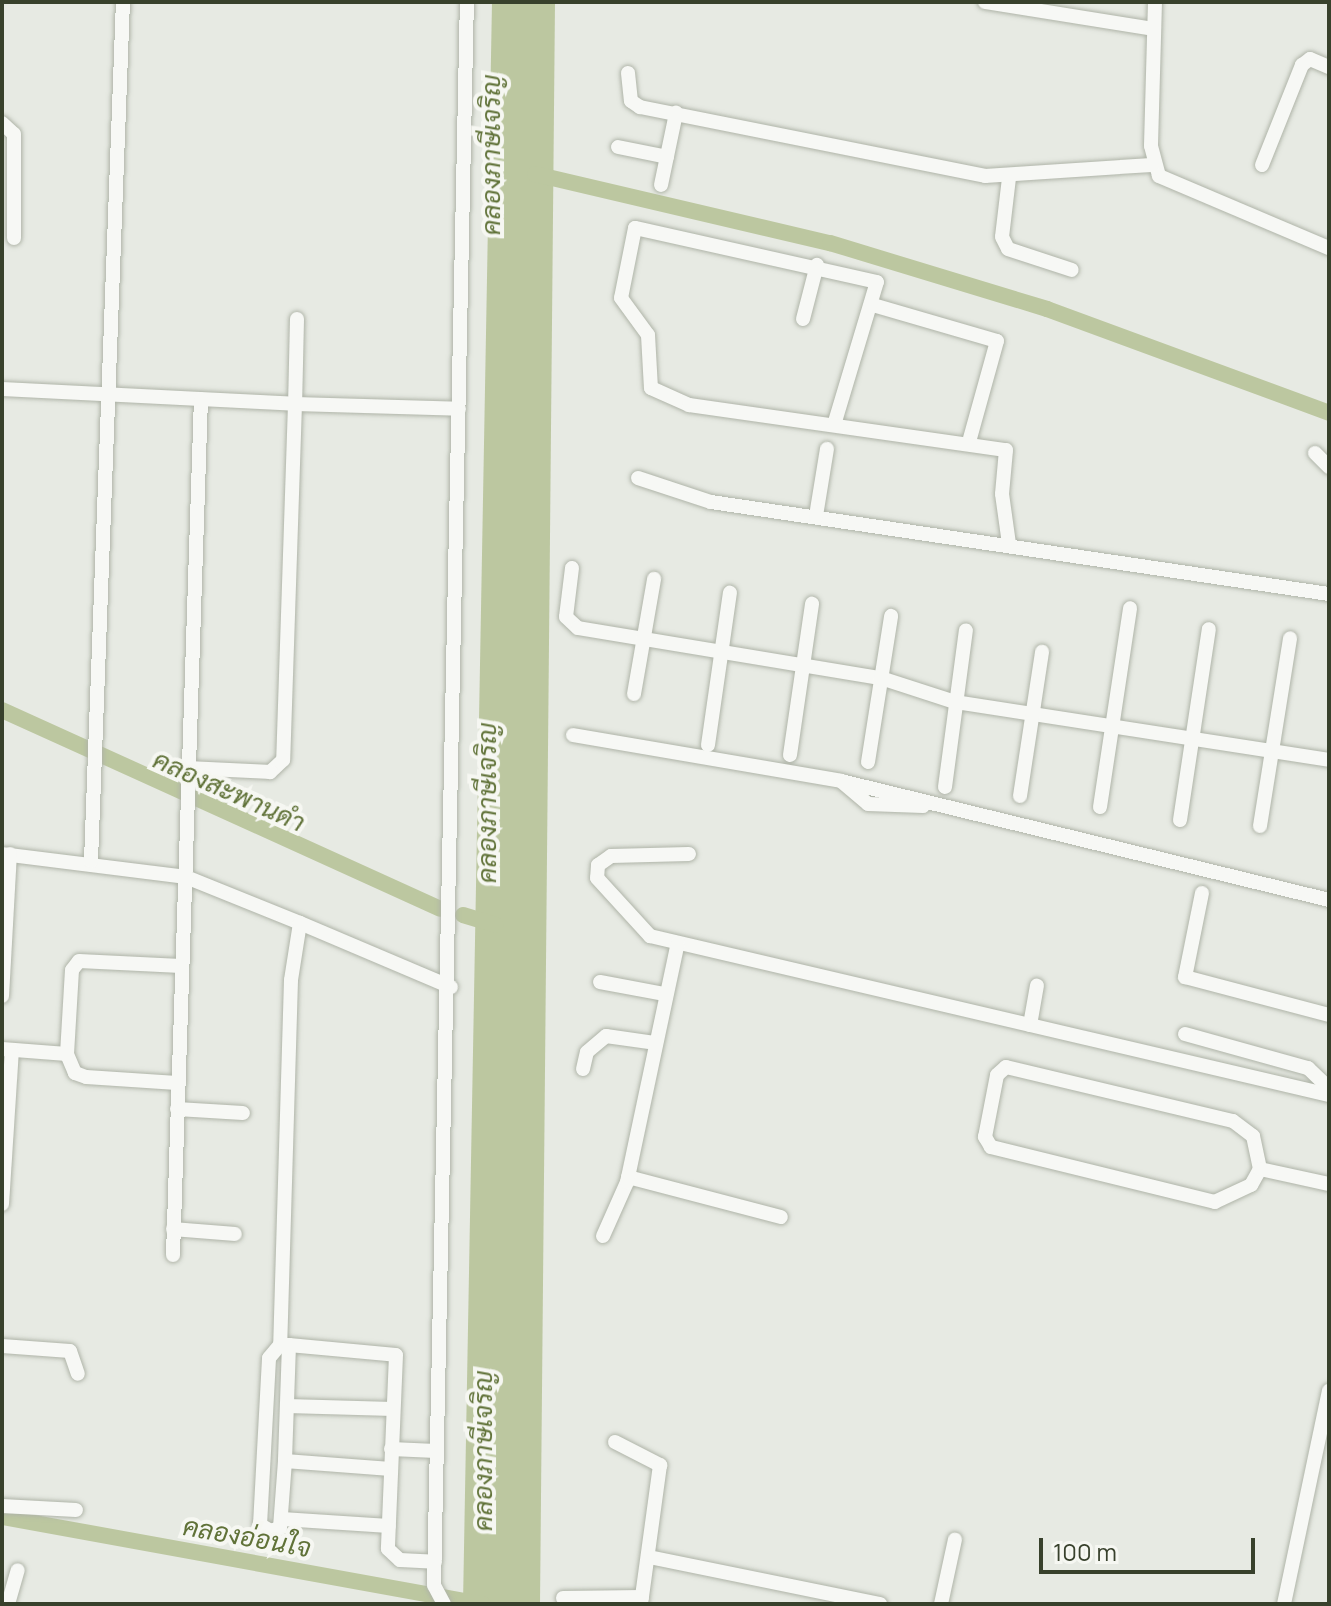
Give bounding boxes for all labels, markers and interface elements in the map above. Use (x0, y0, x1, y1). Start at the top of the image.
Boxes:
water label: คลองภาษีเจริญ (475, 75, 507, 235)
water label: คลองภาษีเจริญ (471, 723, 503, 883)
water label: คลองสะพานดำ (148, 744, 310, 838)
water label: คลองภาษีเจริญ (467, 1371, 499, 1531)
water label: คลองอ่อนใจ (181, 1510, 313, 1564)
scale bar (1043, 1522, 1259, 1572)
text: 100 m (1053, 1535, 1117, 1568)

